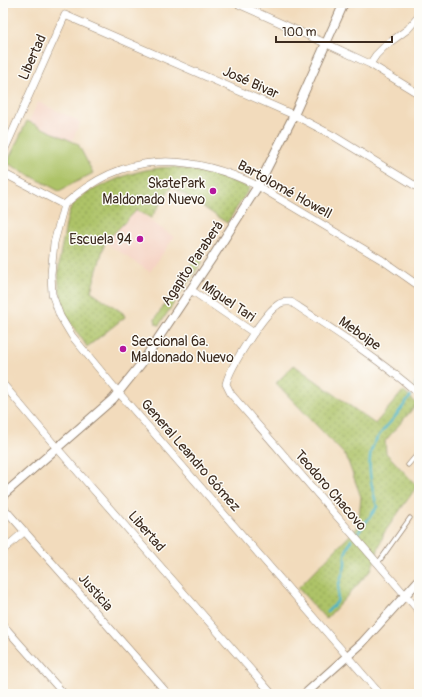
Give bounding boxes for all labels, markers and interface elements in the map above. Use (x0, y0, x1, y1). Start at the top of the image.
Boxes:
scale bar (276, 18, 392, 44)
text: 100 m (282, 25, 317, 40)
street label: Libertad (15, 32, 50, 83)
street label: José Bivar (220, 63, 281, 102)
street label: Bartolomé Howell (235, 157, 335, 222)
place label: SkatePark Maldonado Nuevo (102, 175, 205, 208)
marker: SkatePark Maldonado Nuevo (208, 186, 218, 196)
street label: Agapito Paraberá (158, 218, 227, 309)
place label: Escuela 94 (69, 231, 132, 248)
marker: Escuela 94 (135, 234, 145, 244)
street label: Miguel Tari (199, 277, 259, 326)
street label: Meboipe (335, 313, 384, 354)
place label: Seccional 6a. Maldonado Nuevo (131, 333, 234, 366)
marker: Seccional 6a. Maldonado Nuevo (118, 344, 128, 354)
street label: General Leandro Gómez (137, 396, 244, 515)
street label: Teodoro Chacovo (291, 447, 370, 534)
street label: Libertad (124, 508, 169, 555)
street label: Justicia (75, 570, 117, 615)

